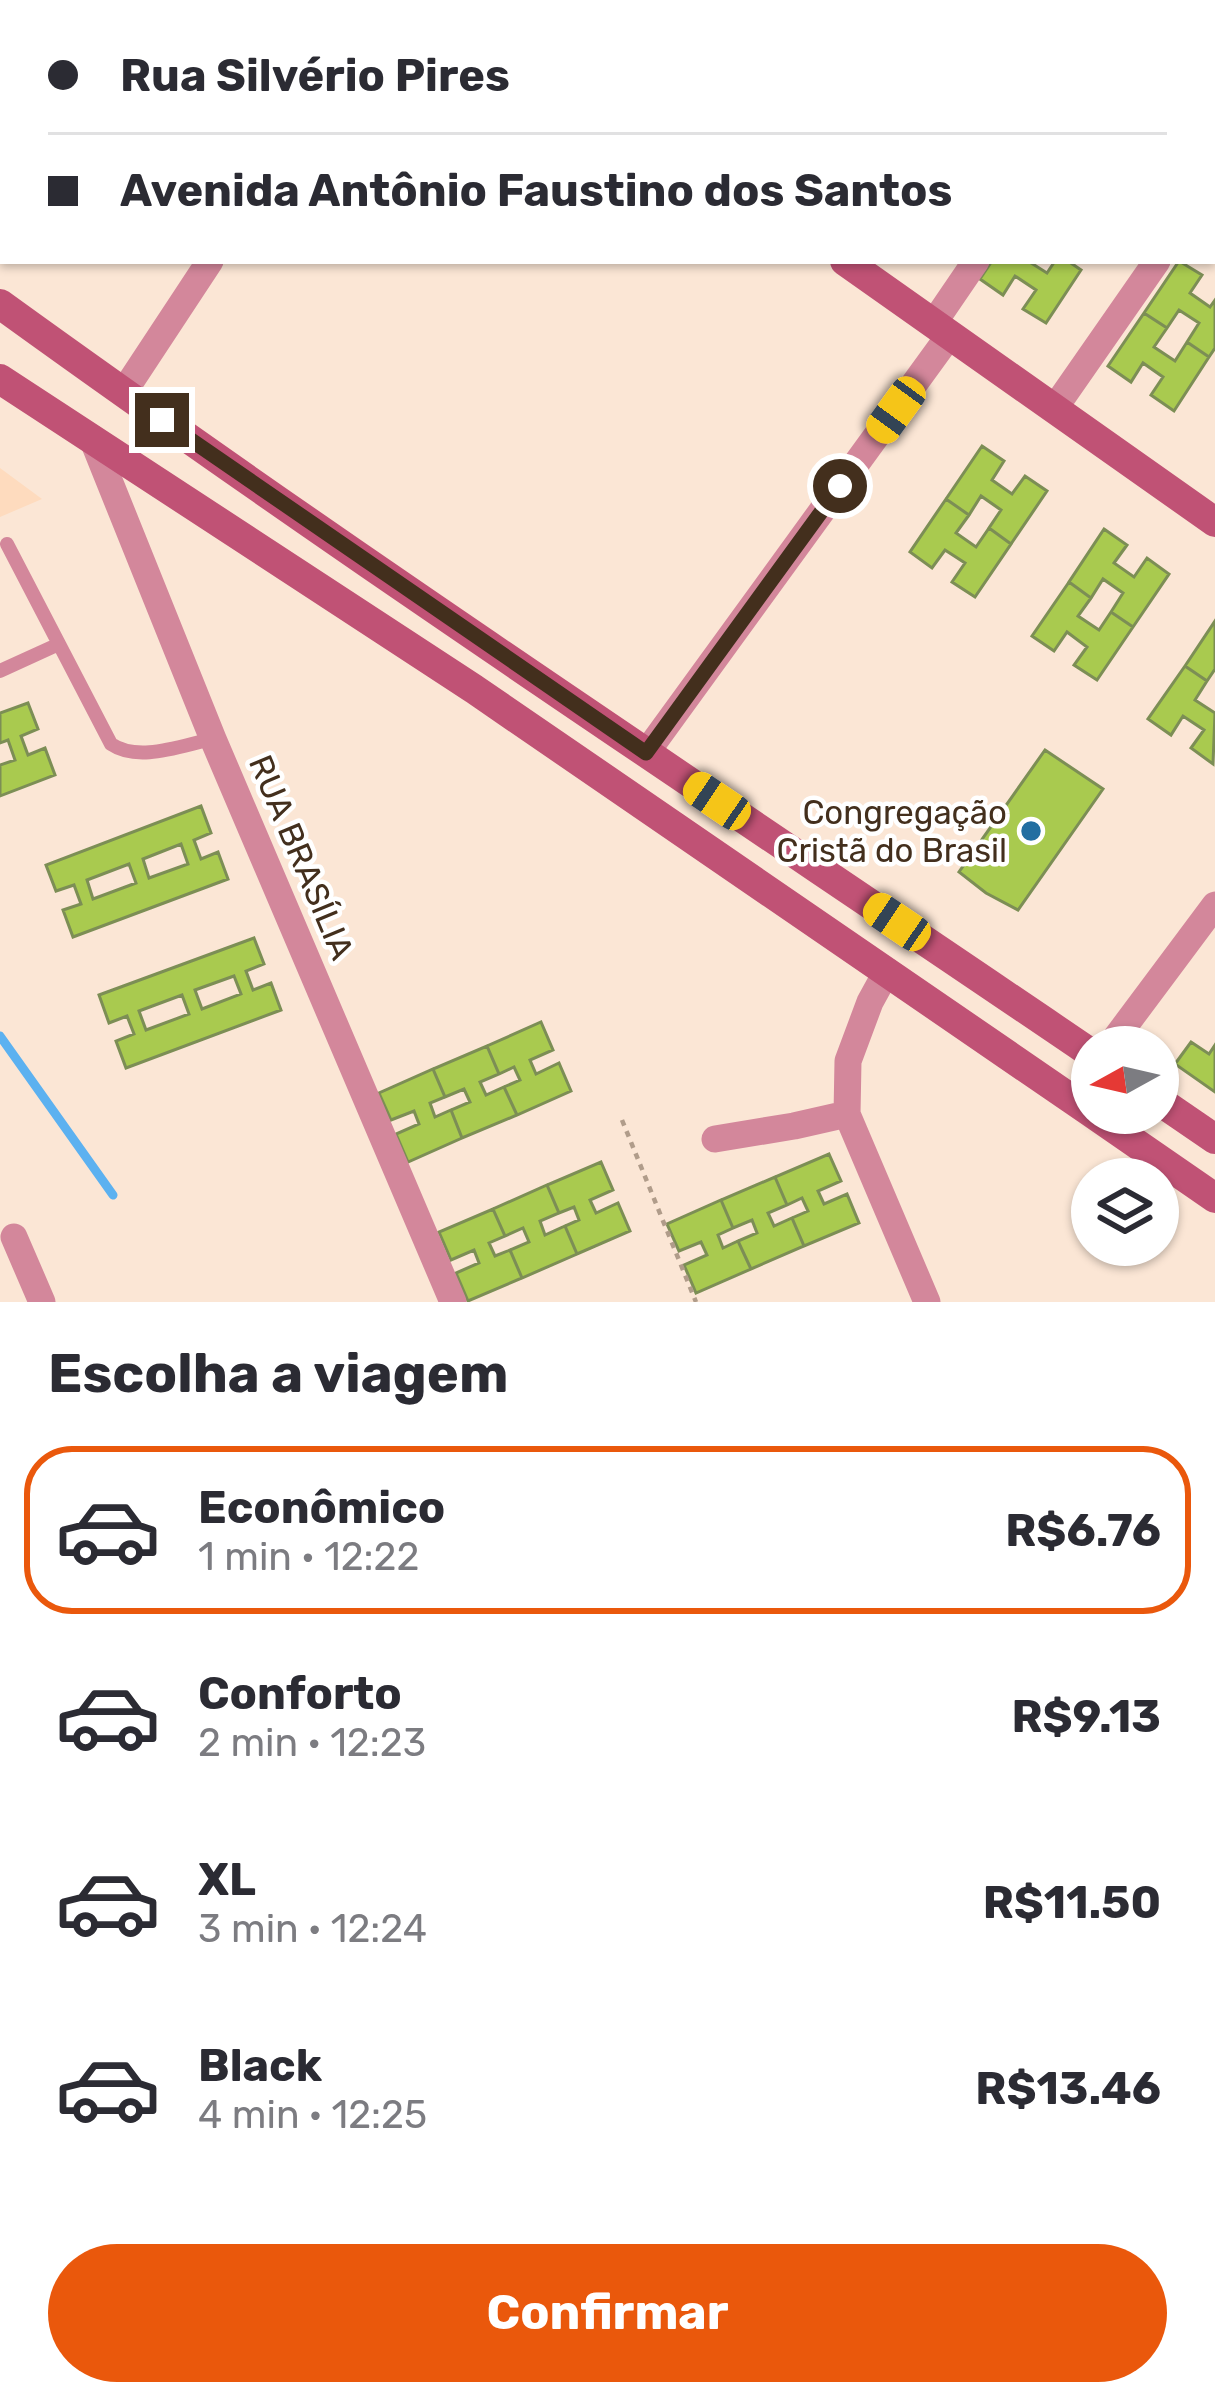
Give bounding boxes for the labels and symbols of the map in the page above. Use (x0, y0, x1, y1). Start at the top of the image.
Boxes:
car (860, 370, 932, 450)
route end (135, 393, 189, 447)
route start (813, 459, 867, 513)
street label: RUA BRASÍLIA (241, 749, 362, 965)
car (677, 766, 757, 836)
place label: Congregação Cristã do Brasil (776, 793, 1007, 870)
marker: Congregação Cristã do Brasil (1018, 818, 1044, 844)
car (857, 887, 937, 957)
north arrow (1071, 1026, 1179, 1134)

